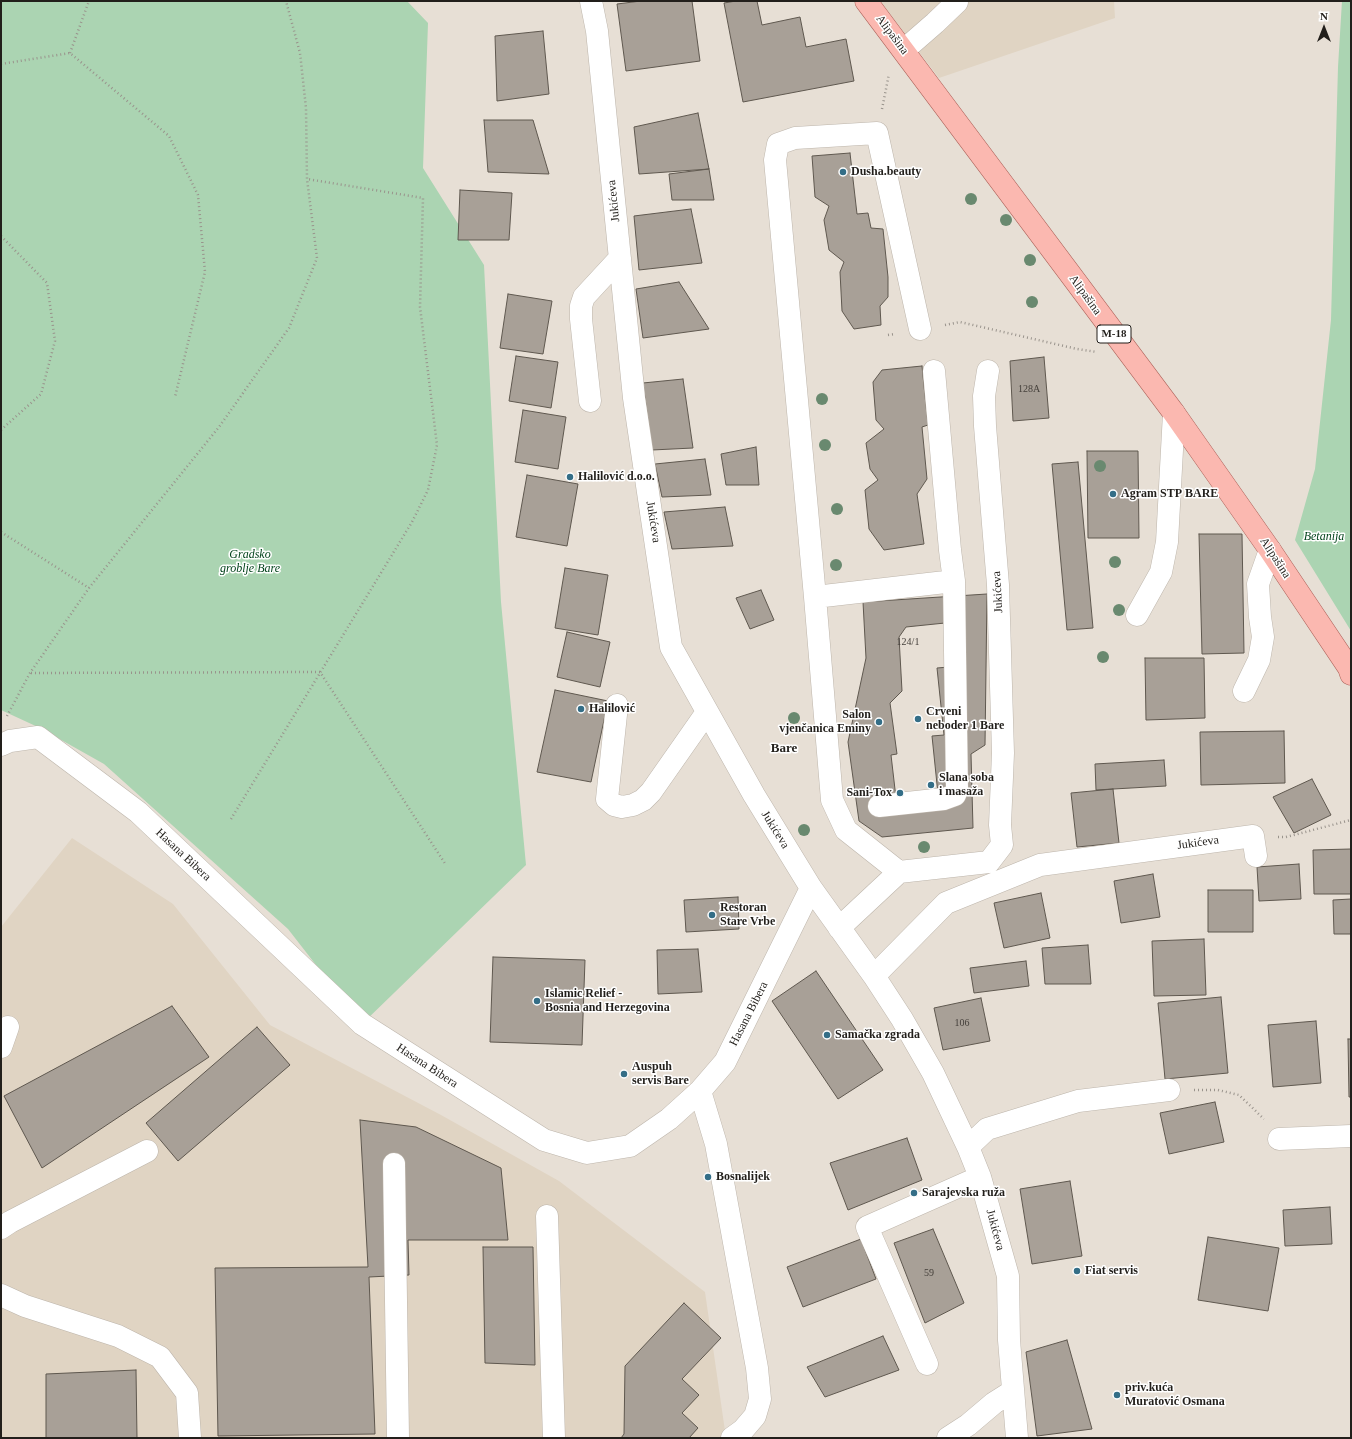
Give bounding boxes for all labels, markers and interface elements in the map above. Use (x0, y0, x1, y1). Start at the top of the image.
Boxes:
north arrow (1304, 8, 1344, 48)
text: N (1320, 10, 1328, 22)
street label: Alipašina (872, 12, 912, 58)
place label: Dusha.beauty (851, 165, 921, 179)
marker: Dusha.beauty (838, 167, 848, 177)
street label: Jukićeva (605, 179, 623, 223)
street label: Alipašina (1066, 272, 1104, 318)
road number: M-18 (1097, 325, 1131, 343)
house number: 128A (1018, 383, 1040, 395)
place label: Halilović d.o.o. (578, 470, 655, 484)
marker: Halilović d.o.o. (565, 472, 575, 482)
place label: Agram STP BARE (1121, 487, 1218, 501)
marker: Agram STP BARE (1108, 489, 1118, 499)
street label: Jukićeva (643, 500, 663, 544)
park label: Betanija (1304, 530, 1344, 544)
street label: Alipašina (1256, 535, 1294, 581)
park label: Gradsko groblje Bare (220, 548, 280, 576)
street label: Jukićeva (990, 571, 1006, 613)
house number: 124/1 (897, 636, 919, 648)
place label: Halilović (589, 702, 635, 716)
marker: Halilović (576, 704, 586, 714)
place label: Crveni neboder 1 Bare (926, 705, 1004, 733)
place label: Salon vjenčanica Eminy (779, 708, 871, 736)
marker: Crveni neboder 1 Bare (913, 714, 923, 724)
marker: Salon vjenčanica Eminy (874, 717, 884, 727)
district label: Bare (771, 741, 797, 757)
place label: Slana soba i masaža (939, 771, 994, 799)
marker: Slana soba i masaža (926, 780, 936, 790)
place label: Sani-Tox (846, 786, 892, 800)
marker: Sani-Tox (895, 788, 905, 798)
street label: Jukićeva (758, 808, 792, 852)
street label: Hasana Bibera (152, 826, 214, 884)
street label: Jukićeva (1176, 833, 1220, 853)
place label: Restoran Stare Vrbe (720, 901, 775, 929)
marker: Restoran Stare Vrbe (707, 910, 717, 920)
street label: Hasana Bibera (727, 979, 771, 1049)
place label: Islamic Relief - Bosnia and Herzegovina (545, 987, 670, 1015)
marker: Islamic Relief - Bosnia and Herzegovina (532, 996, 542, 1006)
house number: 106 (954, 1017, 970, 1029)
place label: Samačka zgrada (835, 1028, 920, 1042)
marker: Samačka zgrada (822, 1030, 832, 1040)
street label: Hasana Bibera (394, 1041, 460, 1091)
place label: Auspuh servis Bare (632, 1060, 689, 1088)
marker: Auspuh servis Bare (619, 1069, 629, 1079)
place label: Bosnalijek (716, 1170, 770, 1184)
marker: Bosnalijek (703, 1172, 713, 1182)
place label: Sarajevska ruža (922, 1186, 1005, 1200)
marker: Sarajevska ruža (909, 1188, 919, 1198)
street label: Jukićeva (983, 1208, 1007, 1252)
place label: Fiat servis (1085, 1264, 1138, 1278)
marker: Fiat servis (1072, 1266, 1082, 1276)
house number: 59 (924, 1267, 934, 1279)
place label: priv.kuća Muratović Osmana (1125, 1381, 1225, 1409)
marker: priv.kuća Muratović Osmana (1112, 1390, 1122, 1400)

